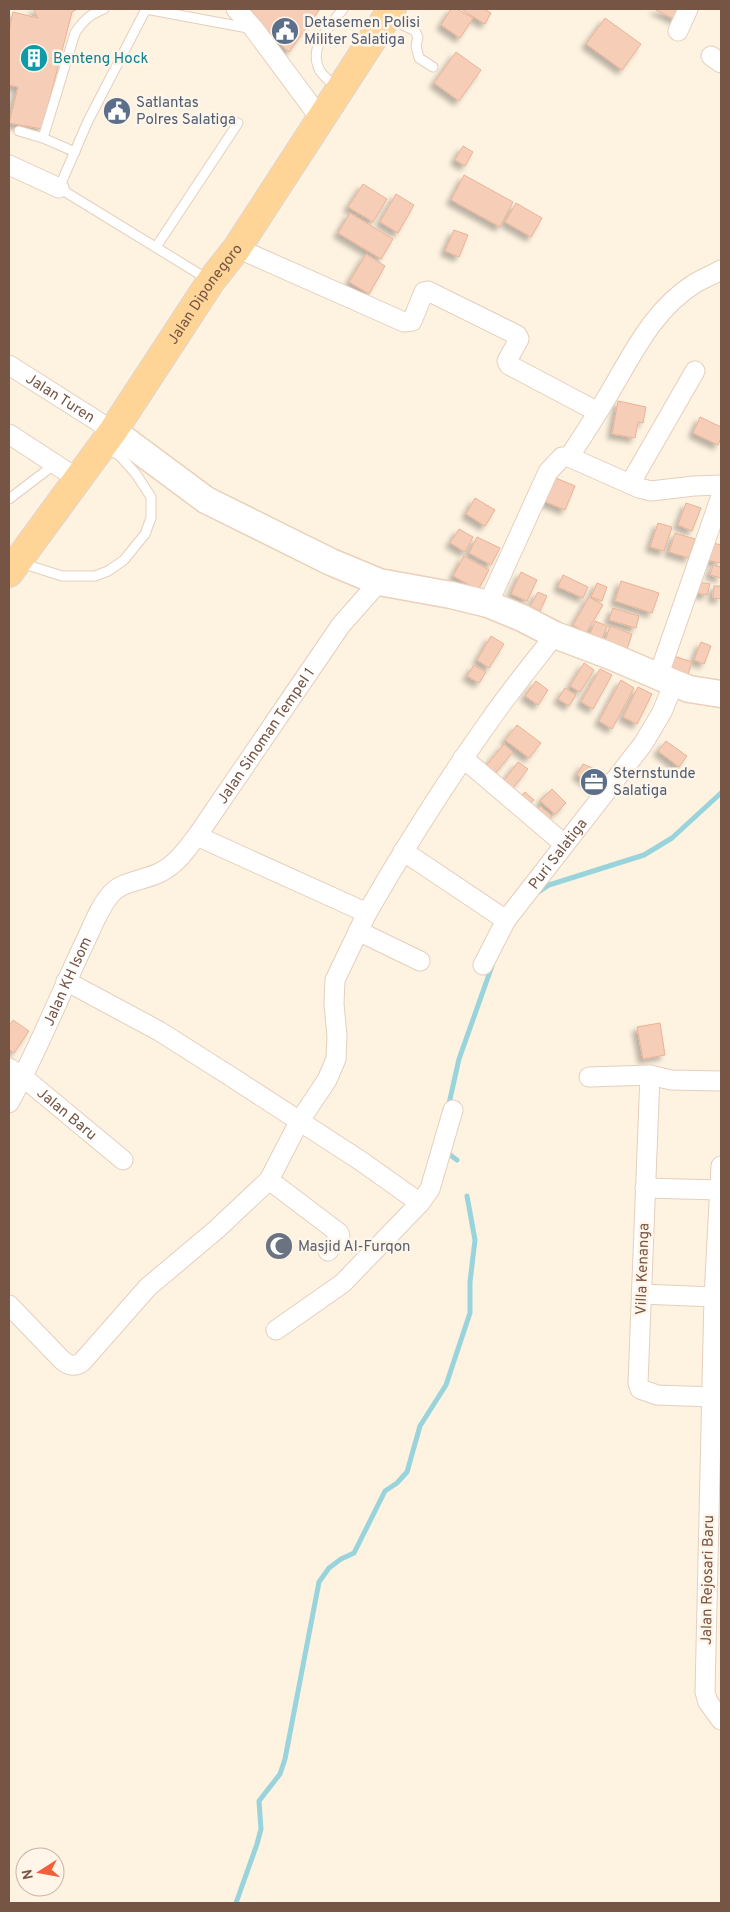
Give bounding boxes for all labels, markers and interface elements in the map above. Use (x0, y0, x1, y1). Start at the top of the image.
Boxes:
place label: Detasemen Polisi Militer Salatiga (304, 14, 420, 50)
public building icon: Detasemen Polisi Militer Salatiga (270, 16, 300, 46)
building icon: Benteng Hock (19, 43, 49, 73)
place label: Benteng Hock (53, 50, 148, 69)
place label: Satlantas Polres Salatiga (136, 94, 236, 130)
public building icon: Satlantas Polres Salatiga (102, 96, 132, 126)
street label: Jalan Diponegoro (164, 241, 248, 349)
street label: Jalan Turen (22, 370, 98, 428)
street label: Jalan Sinoman Tempel 1 (214, 665, 320, 808)
place label: Sternstunde Salatiga (613, 765, 696, 801)
office icon: Sternstunde Salatiga (579, 767, 609, 797)
street label: Puri Salatiga (525, 815, 592, 894)
street label: Jalan KH Isom (40, 934, 97, 1029)
street label: Jalan Baru (32, 1084, 100, 1145)
street label: Villa Kenanga (632, 1223, 655, 1316)
mosque icon: Masjid Al-Furqon (264, 1231, 294, 1261)
place label: Masjid Al-Furqon (298, 1238, 410, 1257)
street label: Jalan Rejosari Baru (698, 1515, 719, 1645)
north arrow (15, 1847, 65, 1897)
text: N (19, 1868, 38, 1881)

